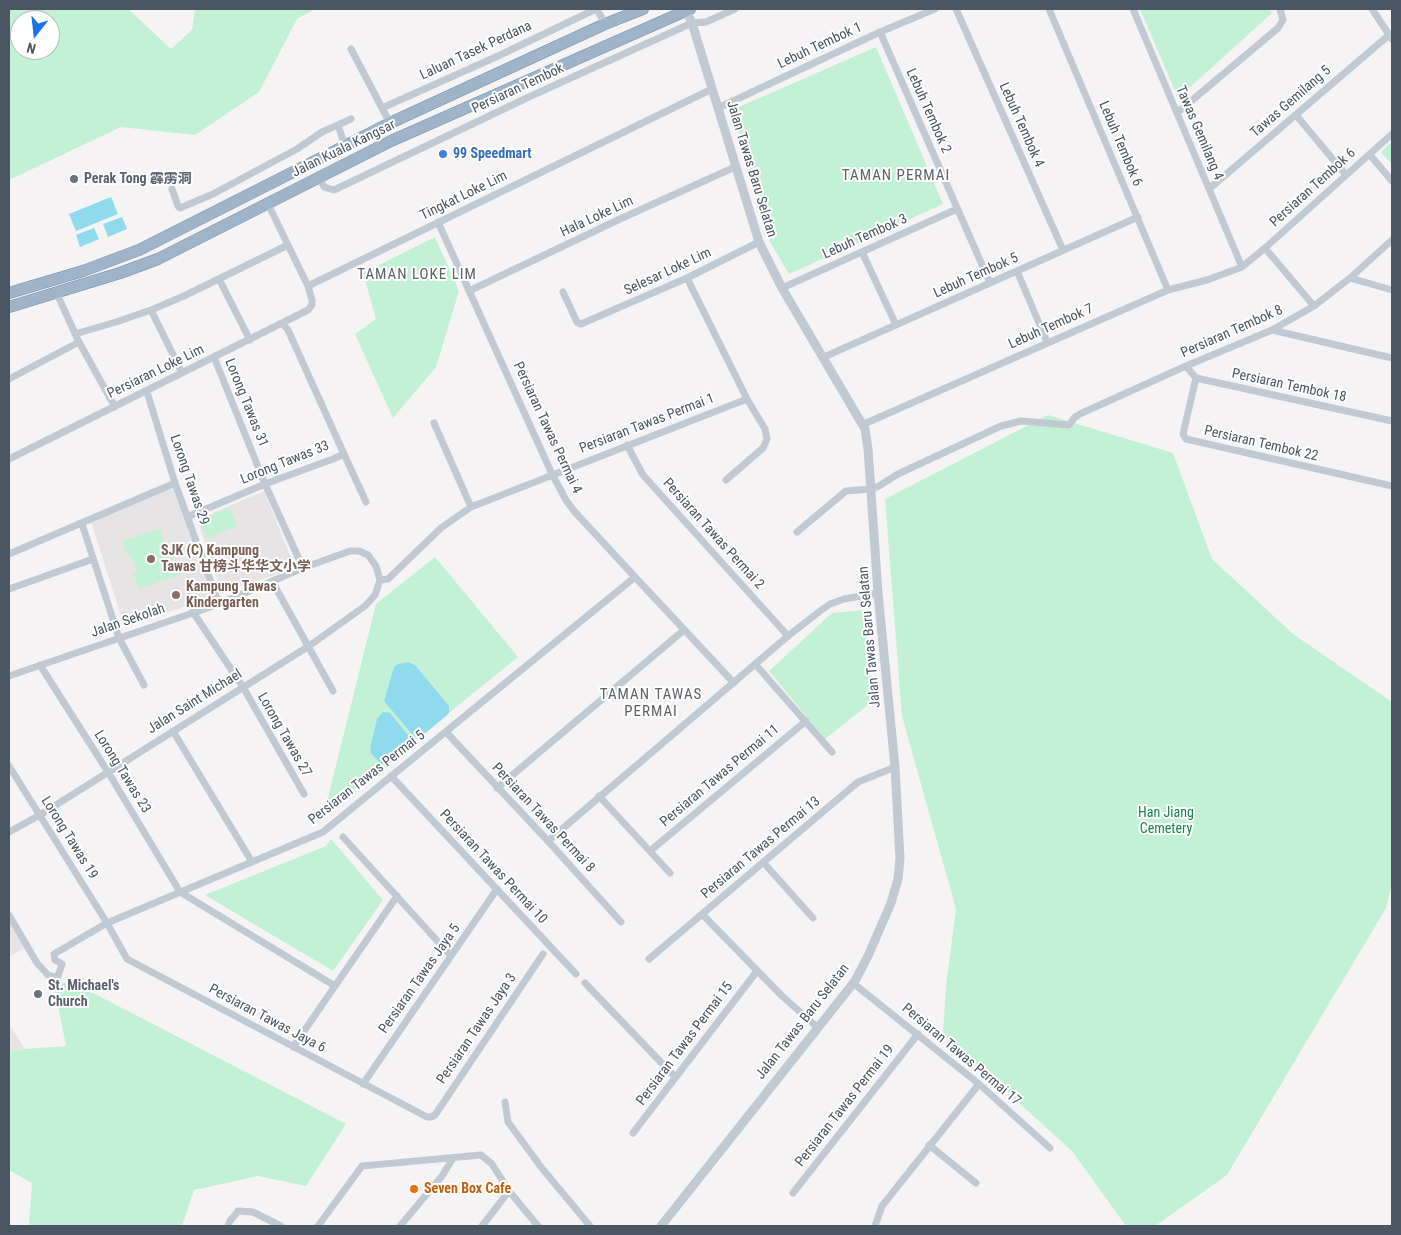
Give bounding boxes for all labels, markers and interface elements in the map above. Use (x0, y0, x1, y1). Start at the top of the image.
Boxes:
north arrow (10, 10, 60, 60)
street label: Laluan Tasek Perdana (418, 18, 534, 84)
street label: Lebuh Tembok 1 (775, 19, 865, 73)
text: N (25, 40, 37, 57)
street label: Persiaran Tembok (469, 60, 567, 118)
street label: Tawas Gemilang 5 (1247, 63, 1335, 141)
street label: Lebuh Tembok 2 (902, 66, 954, 156)
street label: Lebuh Tembok 4 (995, 80, 1047, 170)
street label: Tawas Gemilang 4 (1172, 83, 1226, 183)
street label: Jalan Tawas Baru Selatan (722, 99, 780, 239)
street label: Lebuh Tembok 6 (1095, 99, 1145, 189)
street label: Jalan Kuala Kangsar (290, 117, 398, 181)
street label: Persiaran Tembok 6 (1267, 145, 1359, 231)
place label: 99 Speedmart (453, 146, 531, 162)
marker: 99 Speedmart (437, 148, 449, 160)
district label: TAMAN PERMAI (840, 167, 952, 185)
street label: Tingkat Loke Lim (418, 168, 510, 224)
place label: Perak Tong 霹雳洞 (84, 171, 192, 187)
marker: Perak Tong 霹雳洞 (68, 173, 80, 185)
street label: Hala Loke Lim (558, 193, 636, 241)
street label: Lebuh Tembok 3 (820, 211, 910, 263)
street label: Selesar Loke Lim (622, 244, 714, 300)
street label: Lebuh Tembok 5 (931, 250, 1021, 302)
district label: TAMAN LOKE LIM (355, 266, 479, 284)
street label: Lebuh Tembok 7 (1006, 301, 1096, 353)
street label: Persiaran Tembok 8 (1179, 302, 1285, 362)
street label: Persiaran Loke Lim (105, 341, 207, 403)
street label: Lorong Tawas 31 (221, 356, 271, 450)
street label: Persiaran Tawas Permai 4 (509, 360, 585, 496)
street label: Persiaran Tembok 18 (1230, 366, 1348, 406)
street label: Persiaran Tawas Permai 1 (577, 390, 717, 458)
street label: Persiaran Tembok 22 (1202, 423, 1320, 465)
street label: Lorong Tawas 29 (166, 433, 212, 527)
street label: Lorong Tawas 33 (238, 438, 332, 488)
street label: Persiaran Tawas Permai 2 (659, 475, 767, 593)
place label: SJK (C) Kampung Tawas 甘榜斗华华文小学 (161, 543, 311, 576)
marker: SJK (C) Kampung Tawas 甘榜斗华华文小学 (145, 553, 157, 565)
street label: Jalan Tawas Baru Selatan (855, 566, 885, 708)
place label: Kampung Tawas Kindergarten (186, 579, 277, 612)
marker: Kampung Tawas Kindergarten (170, 589, 182, 601)
street label: Jalan Sekolah (89, 600, 167, 642)
street label: Jalan Saint Michael (145, 666, 245, 738)
district label: TAMAN TAWAS PERMAI (598, 686, 704, 721)
street label: Lorong Tawas 27 (253, 690, 315, 780)
street label: Persiaran Tawas Permai 11 (657, 721, 783, 831)
street label: Persiaran Tawas Permai 5 (305, 727, 429, 829)
street label: Lorong Tawas 23 (90, 728, 154, 816)
street label: Persiaran Tawas Permai 8 (488, 760, 598, 876)
street label: Persiaran Tawas Permai 13 (698, 793, 824, 903)
street label: Lorong Tawas 19 (37, 794, 101, 882)
park label: Han Jiang Cemetery (1138, 805, 1194, 838)
street label: Persiaran Tawas Permai 10 (436, 806, 550, 928)
street label: Persiaran Tawas Jaya 5 (376, 921, 464, 1037)
street label: Jalan Tawas Baru Selatan (753, 961, 853, 1083)
street label: Persiaran Tawas Jaya 3 (434, 970, 520, 1088)
place label: St. Michael's Church (48, 978, 119, 1010)
street label: Persiaran Tawas Permai 15 (633, 979, 737, 1109)
street label: Persiaran Tawas Jaya 6 (206, 981, 328, 1057)
marker: St. Michael's Church (32, 988, 44, 1000)
street label: Persiaran Tawas Permai 17 (898, 1000, 1024, 1110)
street label: Persiaran Tawas Permai 19 (792, 1042, 898, 1170)
place label: Seven Box Cafe (424, 1181, 511, 1197)
marker: Seven Box Cafe (408, 1183, 420, 1195)

